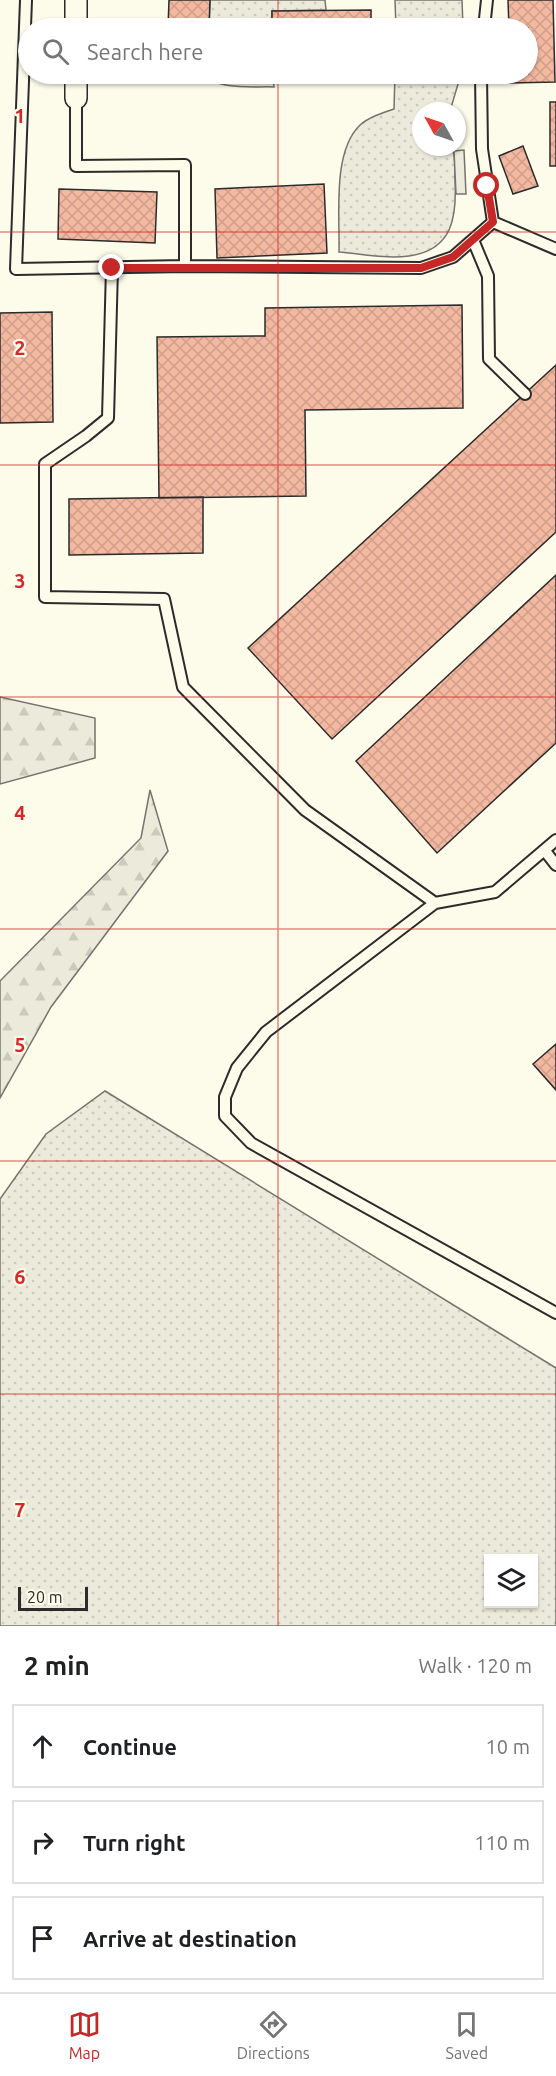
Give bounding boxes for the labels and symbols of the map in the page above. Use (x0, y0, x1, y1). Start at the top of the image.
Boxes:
north arrow (412, 102, 466, 156)
text: 1 (14, 104, 26, 127)
route start (473, 172, 499, 198)
route end (98, 254, 124, 280)
text: 2 (14, 336, 26, 359)
text: 3 (14, 569, 26, 592)
text: 4 (14, 801, 26, 824)
text: 5 (14, 1033, 26, 1056)
text: 6 (14, 1265, 26, 1288)
text: 7 (14, 1498, 26, 1521)
scale bar (18, 1584, 88, 1612)

